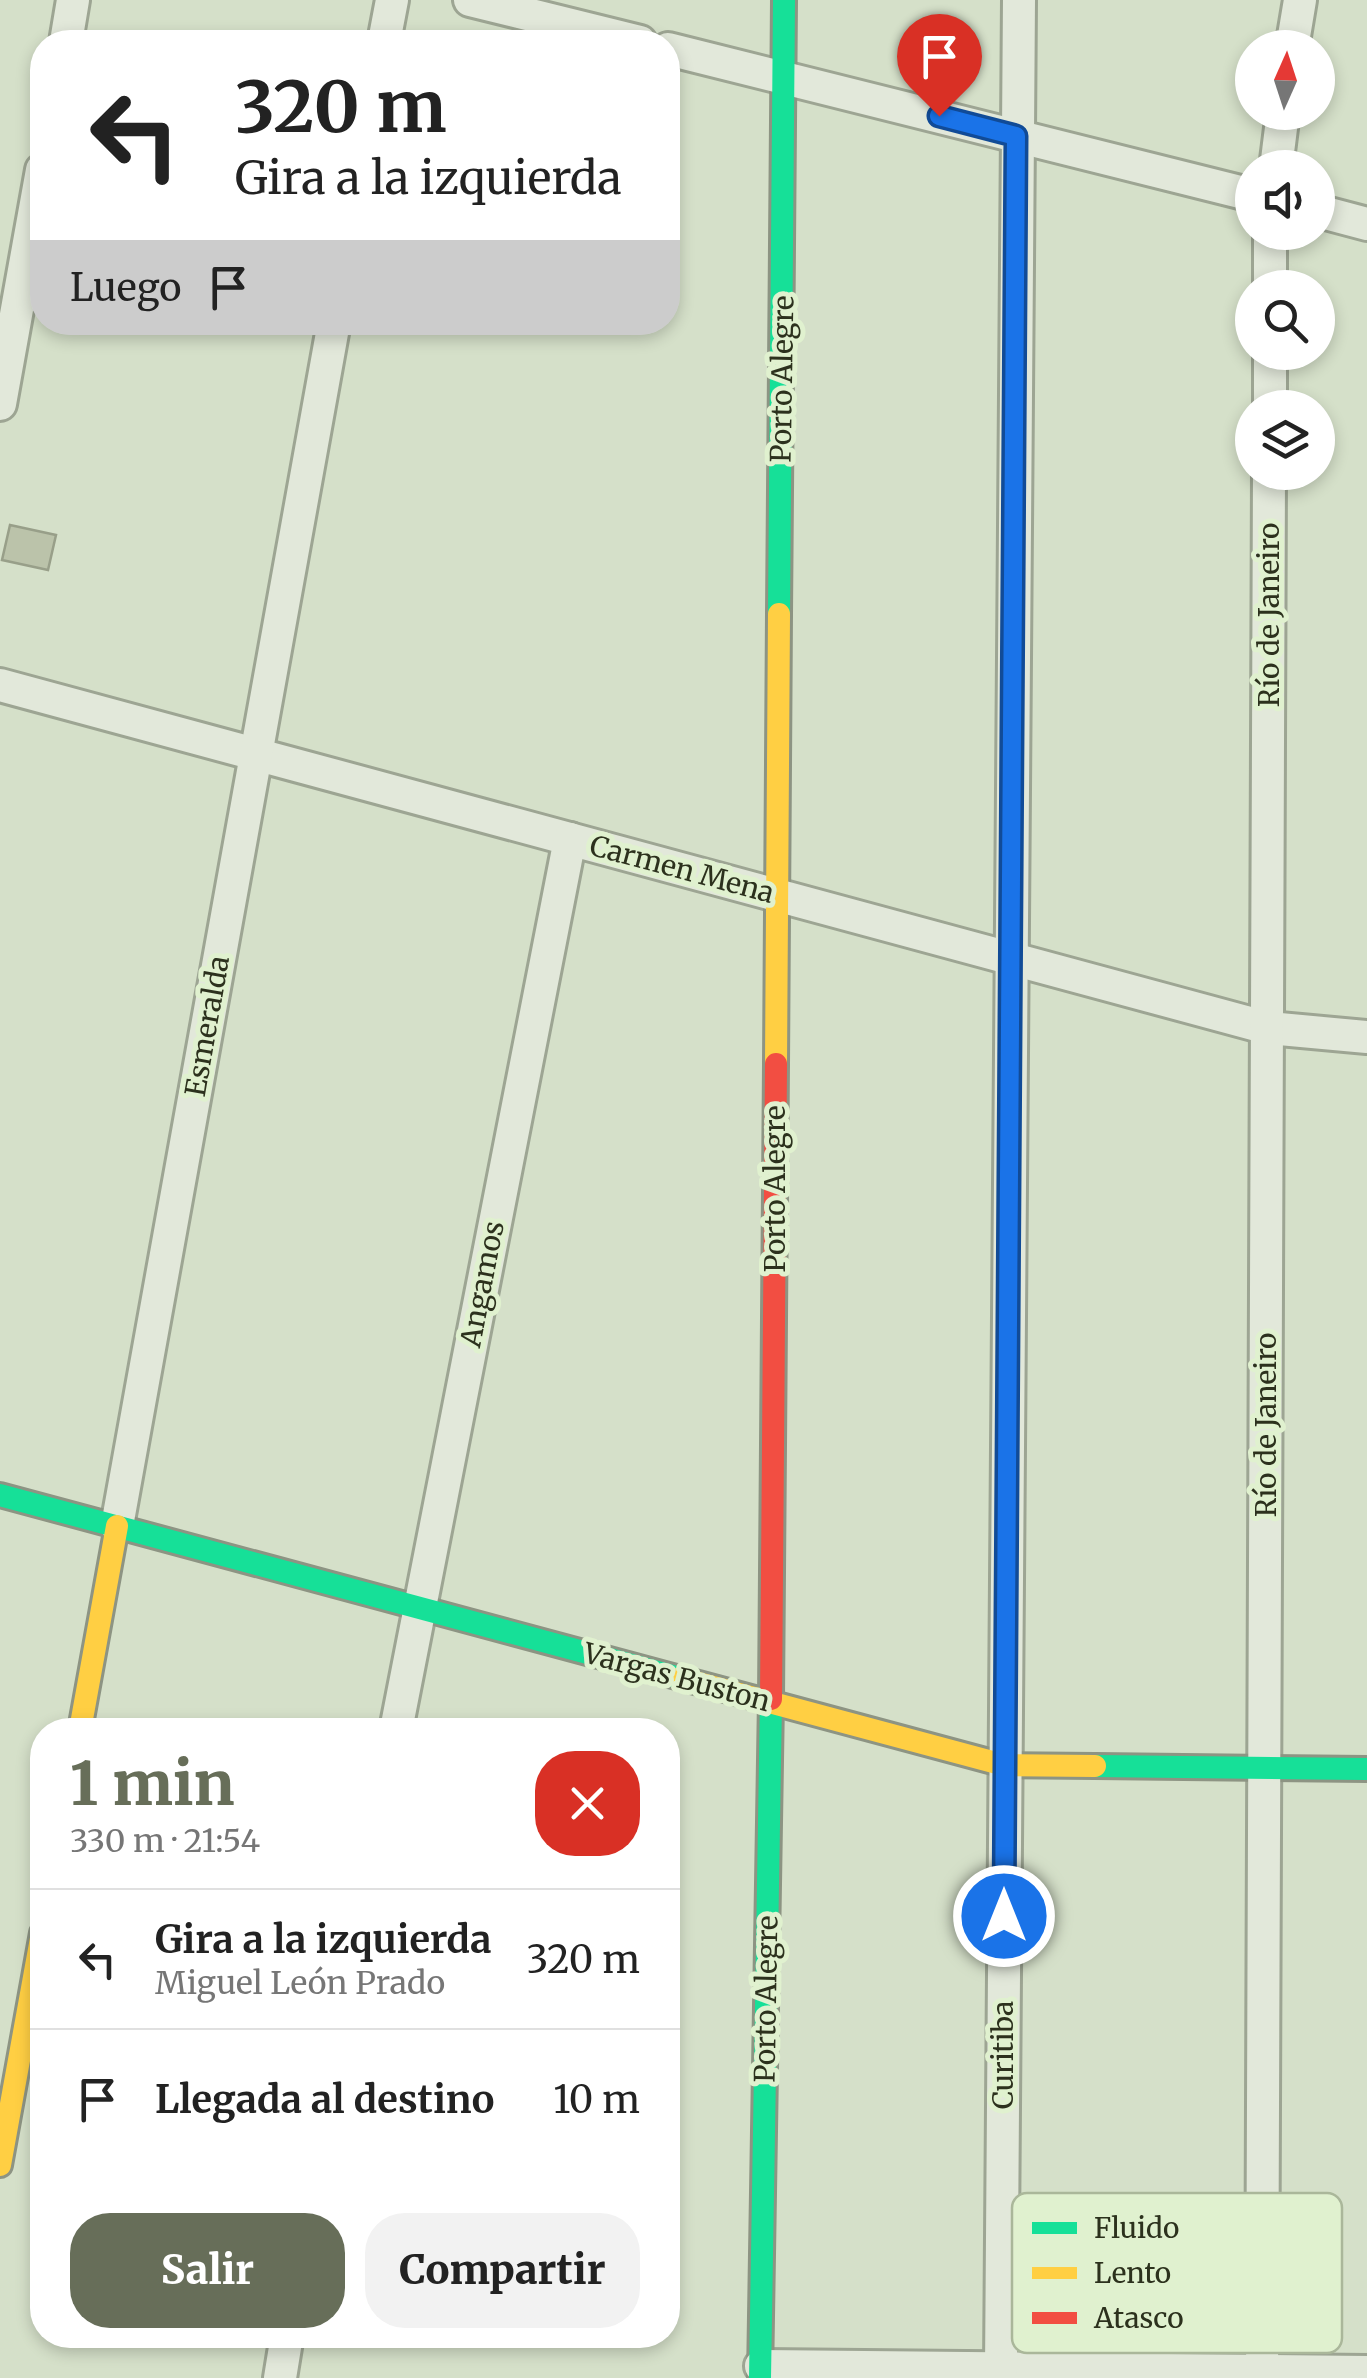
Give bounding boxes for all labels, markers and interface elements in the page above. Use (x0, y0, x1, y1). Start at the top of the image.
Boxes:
pin (897, 14, 982, 117)
icon: arrive (912, 29, 967, 84)
north arrow (1235, 30, 1335, 130)
map controls (1235, 30, 1335, 490)
text: 320 m (235, 63, 447, 151)
icon: left (70, 70, 200, 200)
text: Gira a la izquierda (235, 150, 622, 206)
button: sound (1235, 150, 1335, 250)
icon: arrive (201, 260, 256, 315)
text: Luego (70, 264, 181, 311)
button: search (1235, 270, 1335, 370)
street label: Porto Alegre (763, 295, 801, 463)
button: layers (1235, 390, 1335, 490)
street label: Río de Janeiro (1251, 523, 1287, 707)
street label: Carmen Mena (586, 827, 778, 911)
street label: Esmeralda (177, 953, 237, 1099)
street label: Porto Alegre (757, 1106, 793, 1272)
street label: Angamos (452, 1218, 512, 1351)
street label: Río de Janeiro (1248, 1333, 1284, 1517)
street label: Vargas Buston (579, 1635, 774, 1719)
text: 1 min (70, 1746, 234, 1821)
button: close (535, 1751, 640, 1856)
text: 330 m · 21:54 (70, 1821, 260, 1861)
position arrow (952, 1864, 1056, 1968)
street label: Porto Alegre (747, 1915, 785, 2083)
text: Gira a la izquierda (155, 1916, 491, 1963)
icon: left (70, 1932, 125, 1987)
text: 320 m (526, 1936, 640, 1983)
text: Miguel León Prado (155, 1963, 445, 2003)
street label: Curitiba (985, 2001, 1021, 2109)
icon: arrive (70, 2072, 125, 2127)
text: Llegada al destino (155, 2076, 494, 2123)
text: 10 m (553, 2076, 640, 2123)
legend (1012, 2193, 1342, 2353)
text: Fluido (1094, 2210, 1179, 2246)
button: Salir (70, 2213, 345, 2328)
button: Compartir (365, 2213, 640, 2328)
text: Lento (1094, 2255, 1171, 2291)
text: Atasco (1093, 2300, 1183, 2336)

